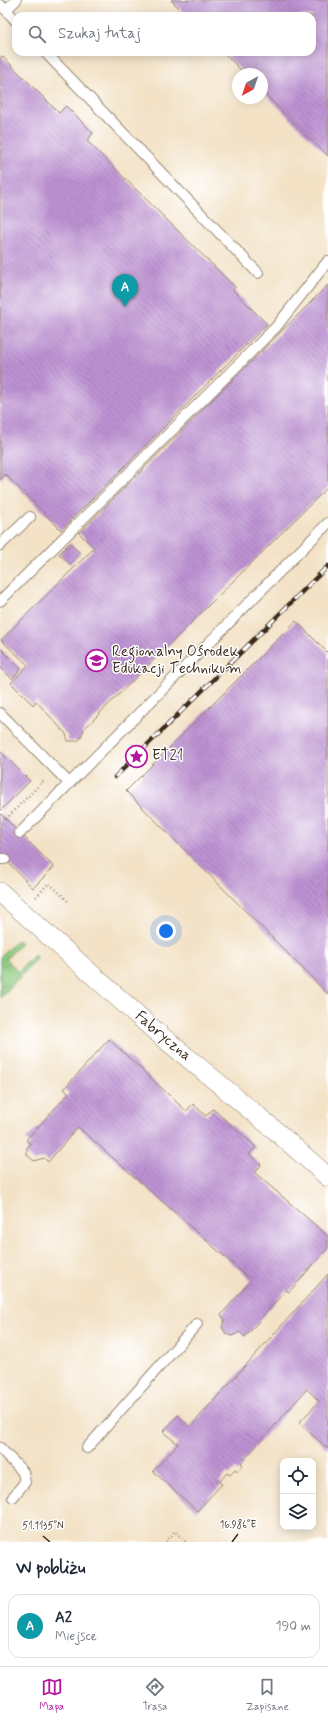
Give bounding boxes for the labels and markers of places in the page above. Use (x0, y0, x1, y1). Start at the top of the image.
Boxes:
pin: A (112, 274, 138, 307)
place label: Regionalny Ośrodek Edukacji Technikum (112, 642, 241, 679)
school or university icon: Regionalny Ośrodek Edukacji Technikum (84, 648, 110, 674)
place icon: ET21 (123, 743, 149, 769)
place label: ET21 (152, 746, 183, 766)

